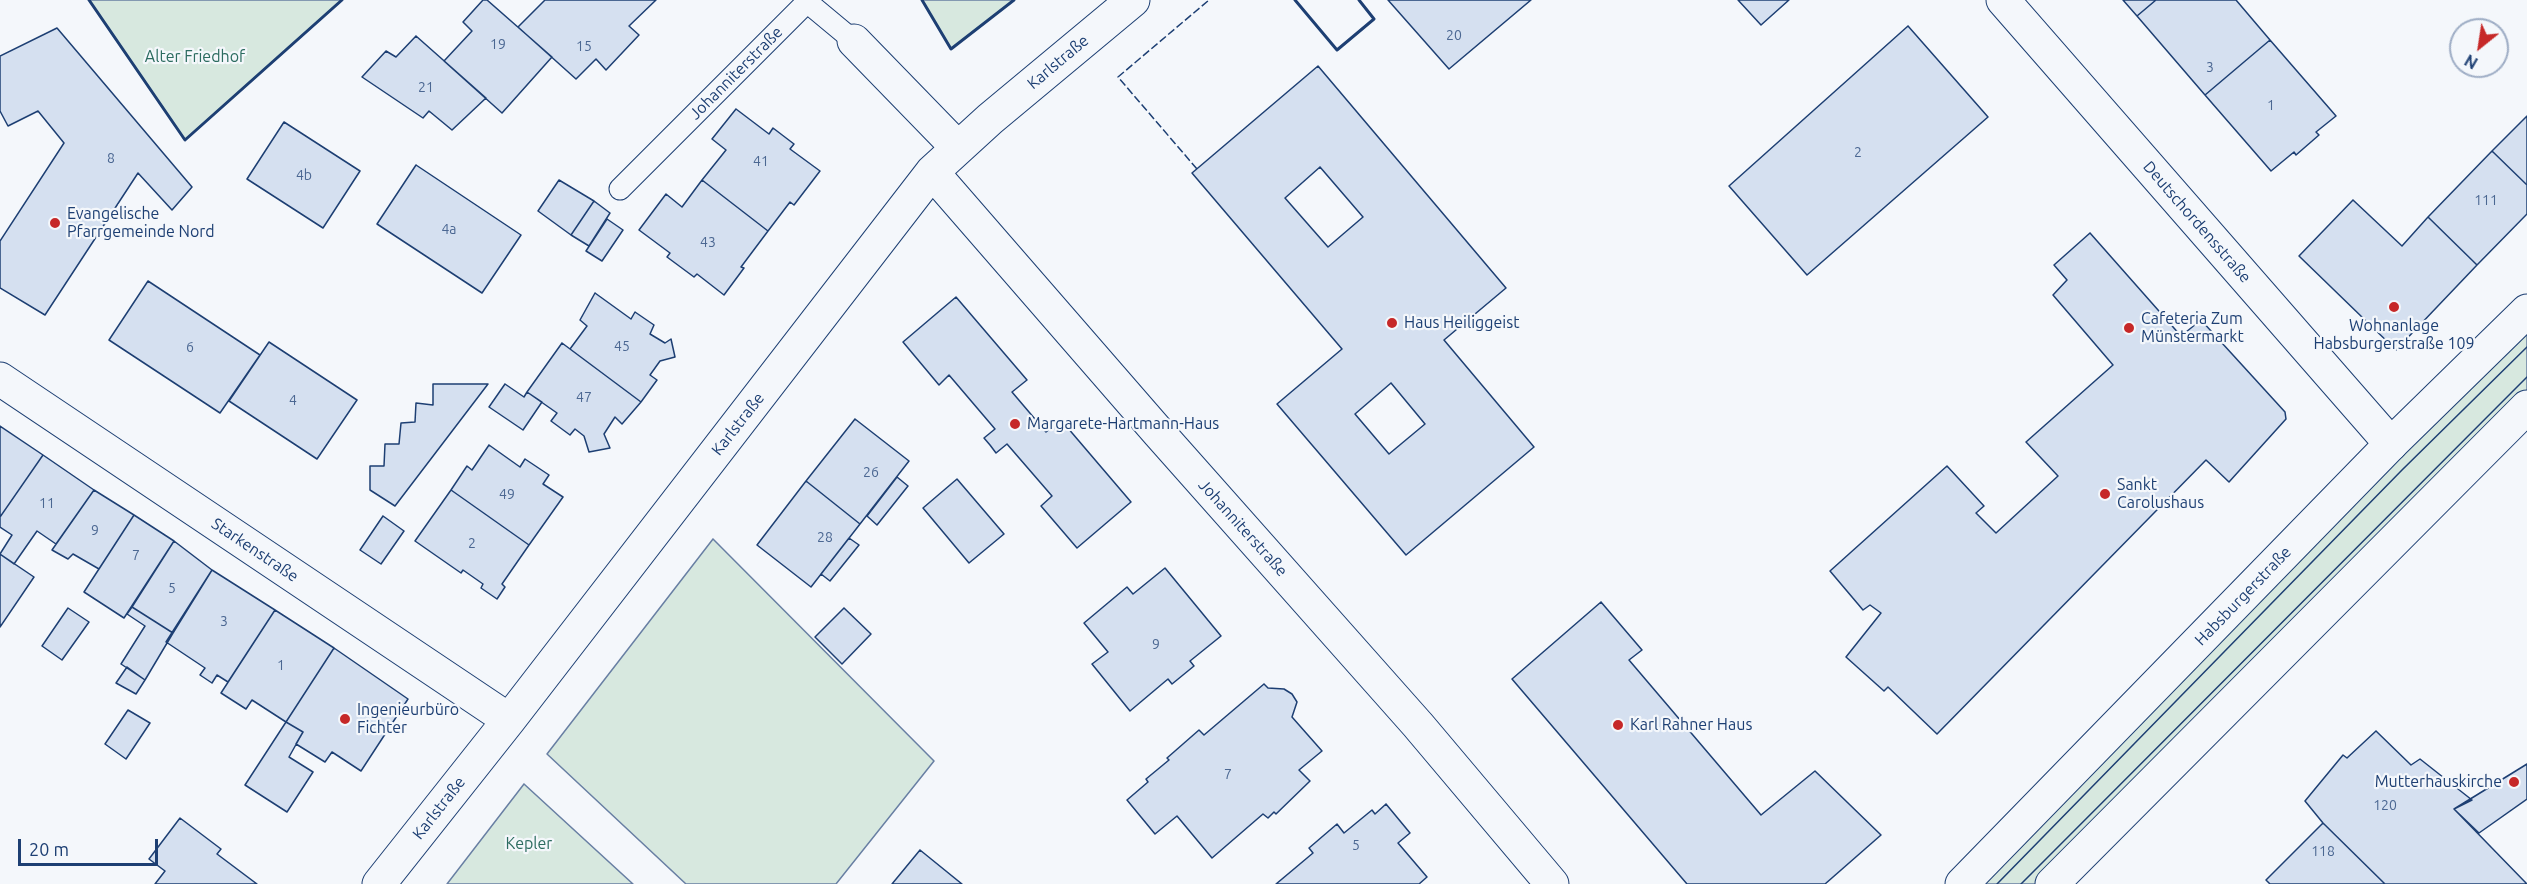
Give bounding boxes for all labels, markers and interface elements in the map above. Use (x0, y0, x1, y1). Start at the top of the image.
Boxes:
north arrow (2449, 18, 2509, 78)
street label: Johanniterstraße (685, 22, 787, 124)
house number: 20 (1446, 27, 1462, 43)
street label: Karlstraße (1023, 31, 1093, 93)
house number: 19 (490, 36, 506, 52)
house number: 15 (576, 38, 592, 54)
park label: Alter Friedhof (145, 47, 245, 67)
text: N (2461, 51, 2481, 73)
house number: 3 (2206, 59, 2214, 75)
house number: 21 (418, 79, 434, 95)
house number: 1 (2267, 97, 2275, 113)
house number: 2 (1854, 144, 1862, 160)
house number: 8 (107, 150, 115, 166)
house number: 41 (753, 153, 769, 169)
street label: Deutschordensstraße (2139, 157, 2255, 287)
house number: 4b (296, 167, 312, 183)
house number: 111 (2474, 192, 2498, 208)
place label: Evangelische Pfarrgemeinde Nord (67, 204, 215, 242)
marker: Evangelische Pfarrgemeinde Nord (48, 216, 62, 230)
house number: 4a (441, 221, 457, 237)
house number: 43 (700, 234, 716, 250)
marker: Wohnanlage Habsburgerstraße 109 (2387, 300, 2401, 314)
place label: Cafeteria Zum Münstermarkt (2141, 309, 2244, 347)
place label: Haus Heiliggeist (1404, 313, 1519, 333)
marker: Haus Heiliggeist (1385, 316, 1399, 330)
place label: Wohnanlage Habsburgerstraße 109 (2313, 316, 2475, 354)
marker: Cafeteria Zum Münstermarkt (2122, 321, 2136, 335)
house number: 45 (614, 338, 630, 354)
house number: 6 (186, 339, 194, 355)
house number: 47 (576, 389, 592, 405)
street label: Karlstraße (708, 389, 768, 459)
house number: 4 (289, 392, 297, 408)
place label: Margarete-Hartmann-Haus (1027, 414, 1219, 434)
marker: Margarete-Hartmann-Haus (1008, 417, 1022, 431)
house number: 26 (863, 464, 879, 480)
place label: Sankt Carolushaus (2117, 475, 2204, 513)
street label: Johanniterstraße (1194, 476, 1292, 580)
house number: 49 (499, 486, 515, 502)
marker: Sankt Carolushaus (2098, 487, 2112, 501)
house number: 11 (39, 495, 55, 511)
street label: Starkenstraße (208, 514, 302, 586)
house number: 9 (91, 522, 99, 538)
house number: 28 (817, 529, 833, 545)
house number: 2 (468, 535, 476, 551)
street label: Habsburgerstraße (2191, 542, 2295, 650)
house number: 7 (132, 547, 140, 563)
house number: 5 (168, 580, 176, 596)
house number: 3 (220, 613, 228, 629)
house number: 9 (1152, 636, 1160, 652)
house number: 1 (277, 657, 285, 673)
place label: Ingenieurbüro Fichter (357, 700, 459, 738)
marker: Ingenieurbüro Fichter (338, 712, 352, 726)
place label: Karl Rahner Haus (1630, 715, 1752, 735)
marker: Karl Rahner Haus (1611, 718, 1625, 732)
house number: 7 (1224, 766, 1232, 782)
place label: Mutterhauskirche (2375, 772, 2502, 792)
street label: Karlstraße (409, 773, 469, 843)
marker: Mutterhauskirche (2507, 775, 2521, 789)
house number: 120 (2373, 797, 2397, 813)
scale bar (21, 827, 160, 865)
park label: Kepler (506, 834, 552, 854)
house number: 5 (1352, 837, 1360, 853)
text: 20 m (29, 839, 69, 859)
house number: 118 (2311, 843, 2335, 859)

